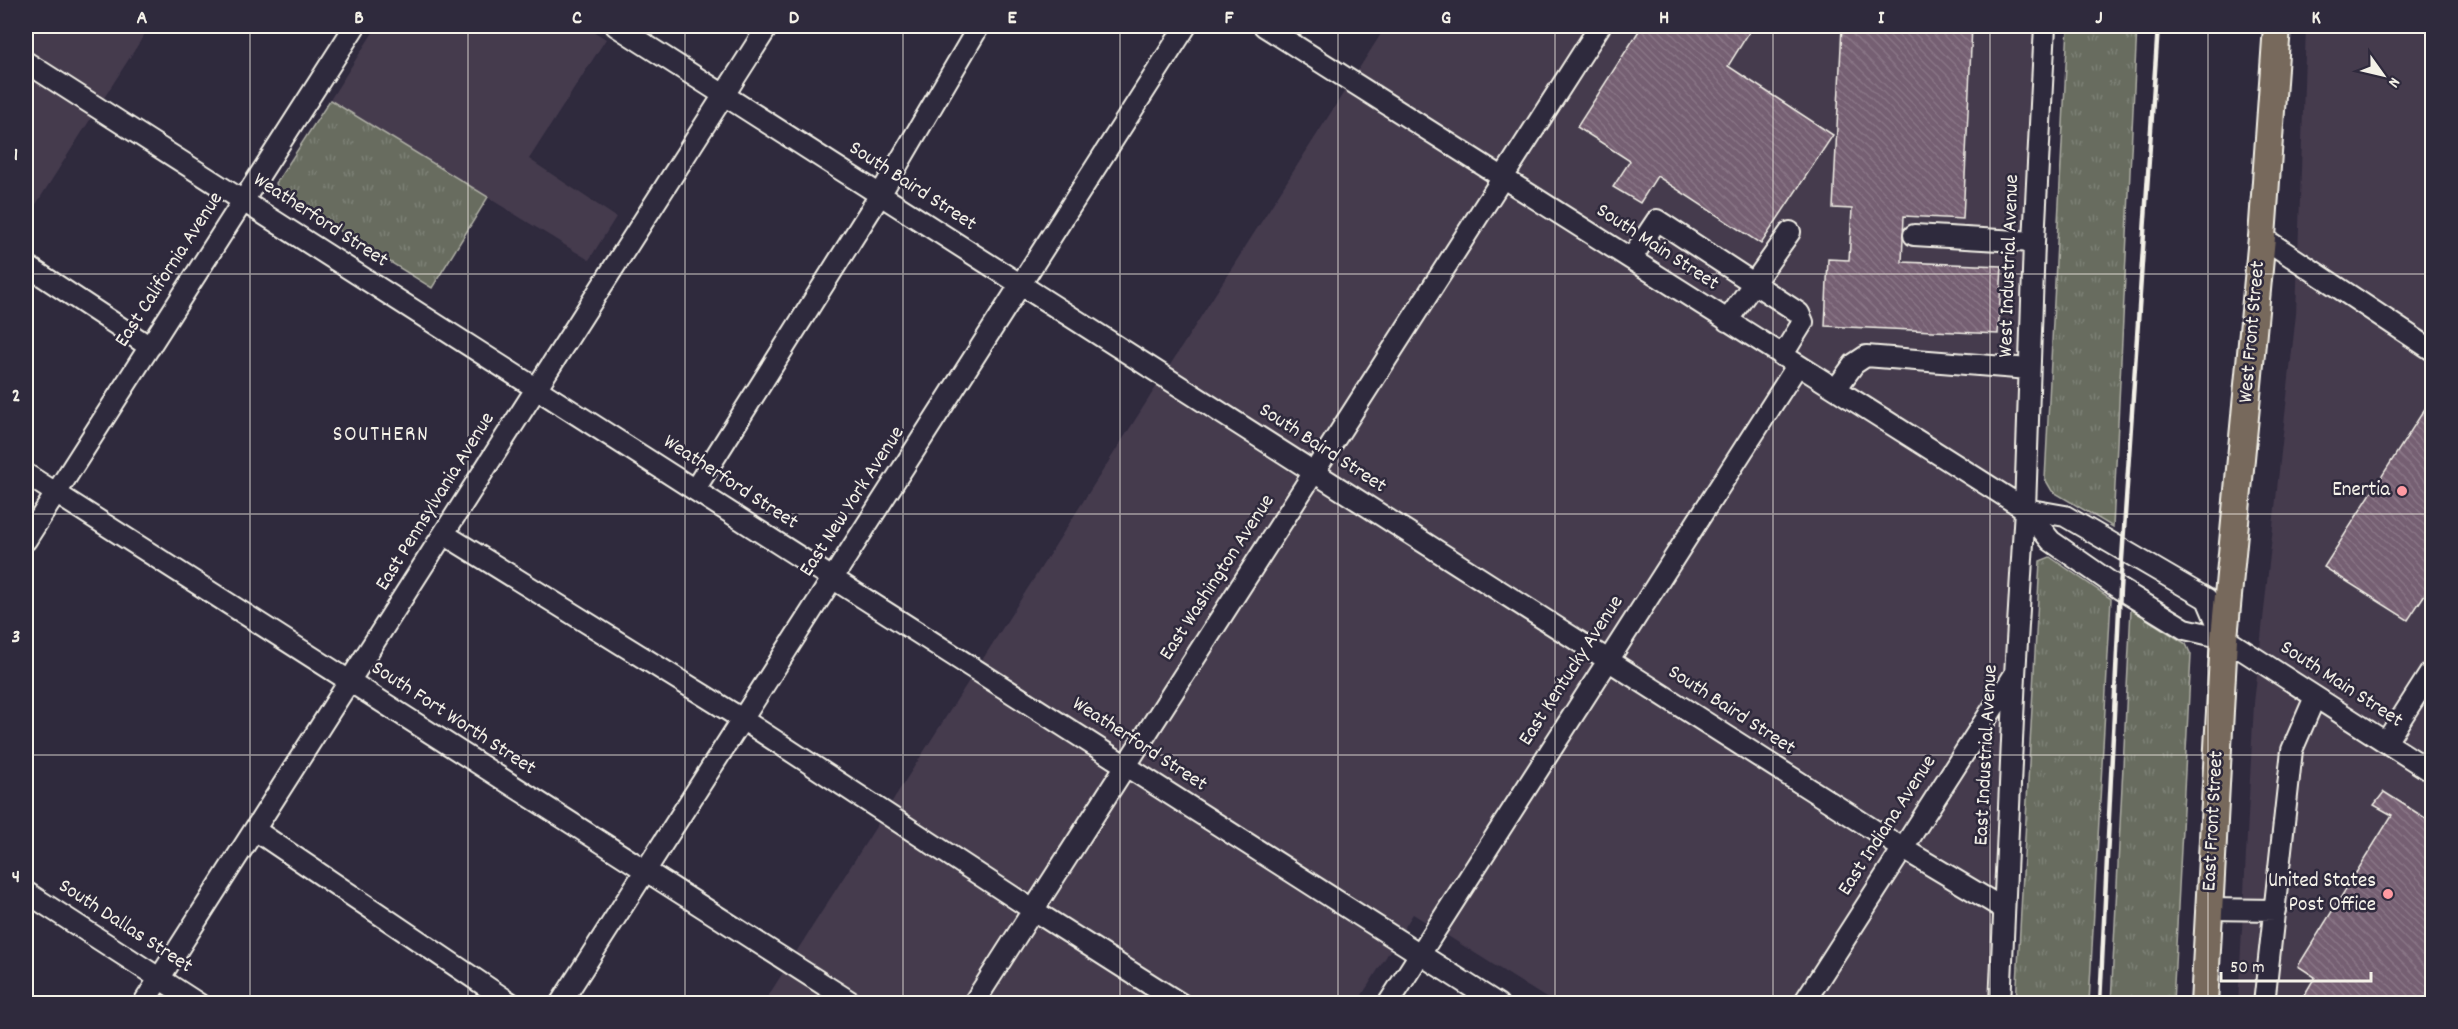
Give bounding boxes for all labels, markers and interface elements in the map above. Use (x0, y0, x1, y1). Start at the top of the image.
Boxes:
text: A (137, 5, 148, 33)
text: B (354, 5, 364, 33)
text: C (572, 5, 582, 33)
text: D (789, 5, 800, 33)
text: E (1007, 5, 1017, 33)
text: F (1225, 5, 1235, 33)
text: G (1441, 5, 1451, 33)
text: H (1659, 5, 1669, 33)
text: I (1878, 5, 1885, 33)
text: J (2095, 5, 2103, 33)
text: K (2311, 5, 2321, 33)
north arrow (2353, 45, 2413, 105)
text: N (2382, 72, 2405, 92)
street label: South Baird Street (842, 134, 982, 240)
text: 1 (14, 142, 18, 170)
street label: Weatherford Street (247, 166, 394, 276)
street label: West Industrial Avenue (1992, 174, 2028, 358)
street label: East California Avenue (108, 186, 232, 354)
street label: South Main Street (1590, 197, 1725, 299)
street label: West Front Street (2232, 259, 2274, 404)
text: 2 (12, 383, 20, 411)
street label: South Baird Street (1252, 396, 1392, 502)
street label: East Pennsylvania Avenue (369, 407, 503, 597)
district label: SOUTHERN (333, 420, 429, 451)
street label: East New York Avenue (793, 421, 913, 583)
street label: Weatherford Street (657, 428, 804, 538)
place label: Enertia (2332, 476, 2391, 506)
marker: Enertia (2395, 484, 2409, 498)
street label: East Washington Avenue (1153, 489, 1283, 667)
street label: East Kentucky Avenue (1512, 590, 1632, 752)
text: 3 (12, 624, 20, 652)
street label: South Main Street (2274, 634, 2409, 736)
street label: South Fort Worth Street (365, 654, 542, 784)
street label: South Baird Street (1661, 658, 1801, 764)
street label: East Industrial Avenue (1967, 664, 2007, 846)
street label: Weatherford Street (1066, 690, 1213, 800)
street label: East Indiana Avenue (1831, 750, 1945, 902)
street label: East Front Street (2195, 750, 2233, 892)
text: 4 (12, 864, 20, 892)
place label: United States Post Office (2268, 867, 2376, 921)
street label: South Dallas Street (52, 872, 198, 982)
marker: United States Post Office (2381, 887, 2395, 901)
scale bar (2221, 945, 2371, 983)
text: 50 m (2230, 956, 2265, 981)

